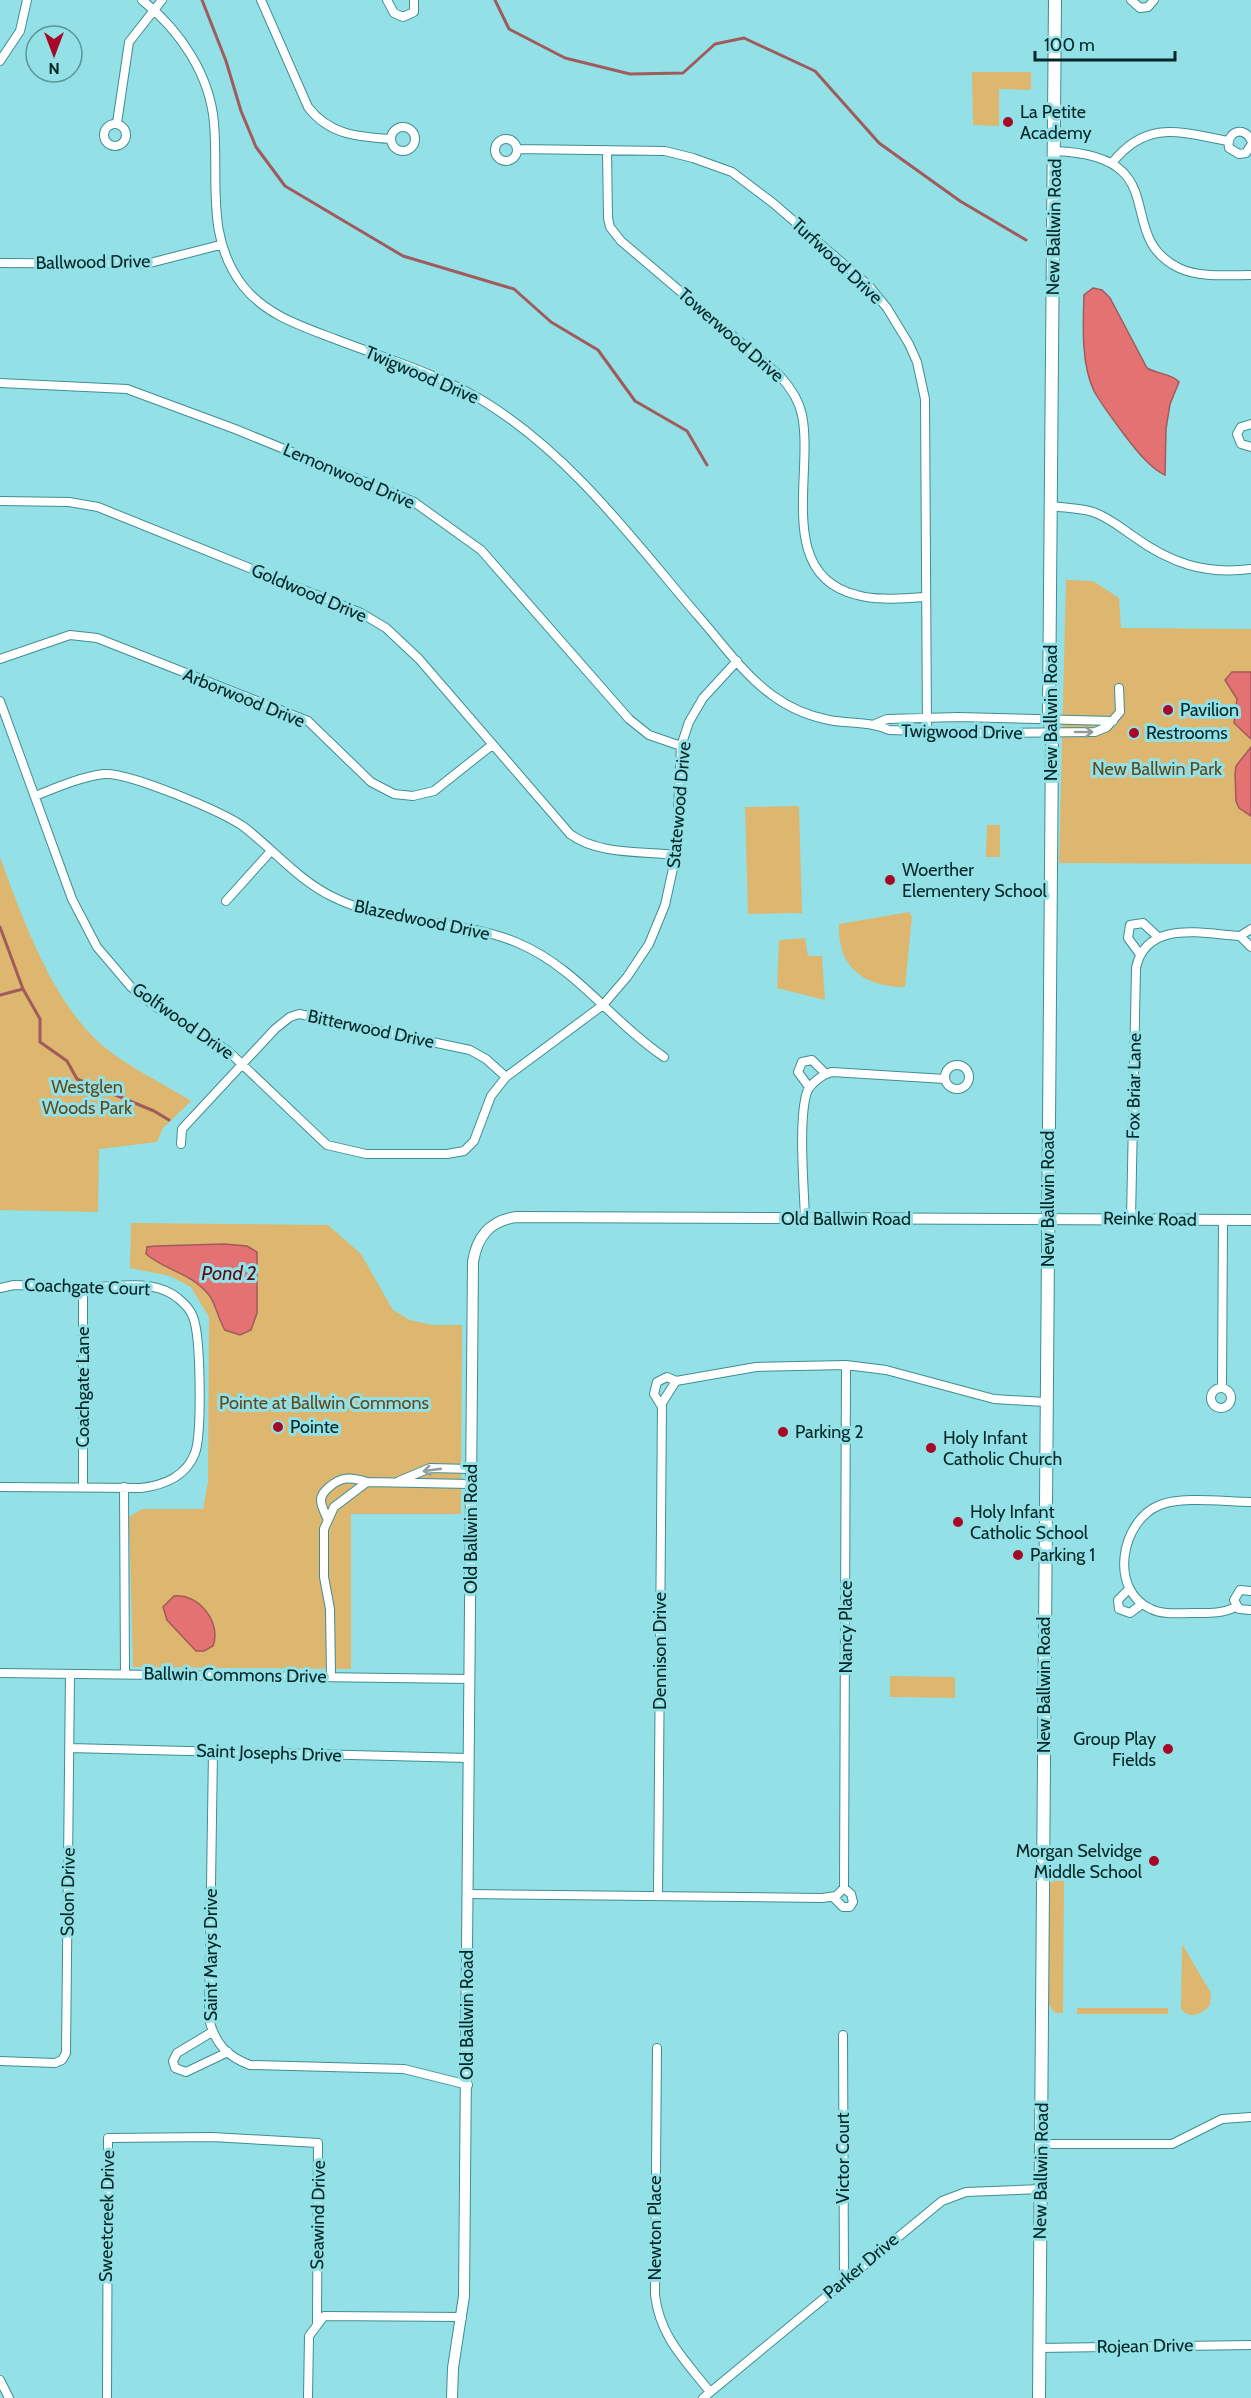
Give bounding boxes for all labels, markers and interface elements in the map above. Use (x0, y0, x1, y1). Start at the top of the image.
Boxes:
north arrow (24, 24, 84, 84)
scale bar (1035, 24, 1174, 62)
text: 100 m (1044, 34, 1095, 56)
text: N (48, 59, 60, 78)
place label: La Petite Academy (1020, 101, 1092, 144)
marker: La Petite Academy (1001, 115, 1015, 129)
street label: New Ballwin Road (1042, 159, 1066, 295)
street label: Turfwood Drive (787, 213, 887, 309)
street label: Ballwood Drive (35, 250, 151, 274)
street label: Towerwood Drive (674, 283, 788, 387)
street label: Twigwood Drive (362, 341, 482, 409)
street label: Lemonwood Drive (280, 438, 418, 514)
street label: Goldwood Drive (248, 559, 370, 627)
street label: New Ballwin Road (1040, 645, 1062, 781)
street label: Arborwood Drive (180, 664, 308, 732)
place label: Pavilion (1180, 699, 1239, 721)
marker: Pavilion (1161, 703, 1175, 717)
street label: Twigwood Drive (901, 720, 1023, 744)
place label: Restrooms (1146, 722, 1228, 744)
one-way arrow (1073, 726, 1093, 738)
marker: Restrooms (1127, 726, 1141, 740)
street label: Statewood Drive (663, 741, 695, 869)
park label: New Ballwin Park (1092, 758, 1223, 780)
place label: Woerther Elementery School (902, 859, 1048, 902)
marker: Woerther Elementery School (883, 873, 897, 887)
street label: Blazedwood Drive (352, 895, 492, 945)
street label: Golfwood Drive (128, 978, 238, 1064)
street label: Bitterwood Drive (306, 1005, 436, 1053)
street label: Fox Briar Lane (1122, 1033, 1146, 1139)
park label: Westglen Woods Park (42, 1076, 133, 1119)
street label: New Ballwin Road (1037, 1131, 1059, 1267)
street label: Reinke Road (1103, 1207, 1197, 1231)
street label: Old Ballwin Road (781, 1208, 911, 1230)
water label: Pond 2 (201, 1261, 257, 1285)
street label: Coachgate Court (24, 1274, 150, 1300)
street label: Coachgate Lane (72, 1327, 94, 1447)
park label: Pointe at Ballwin Commons (219, 1392, 429, 1414)
place label: Pointe (290, 1416, 339, 1438)
marker: Pointe (271, 1420, 285, 1434)
place label: Parking 2 (795, 1421, 864, 1443)
marker: Parking 2 (776, 1425, 790, 1439)
place label: Holy Infant Catholic Church (943, 1427, 1062, 1470)
marker: Holy Infant Catholic Church (924, 1441, 938, 1455)
one-way arrow (423, 1464, 443, 1475)
street label: Old Ballwin Road (460, 1464, 482, 1594)
place label: Holy Infant Catholic School (970, 1501, 1089, 1544)
marker: Holy Infant Catholic School (951, 1515, 965, 1529)
place label: Parking 1 (1030, 1544, 1095, 1566)
marker: Parking 1 (1011, 1548, 1025, 1562)
street label: Nancy Place (835, 1581, 857, 1673)
street label: Dennison Drive (649, 1592, 671, 1710)
street label: New Ballwin Road (1033, 1617, 1055, 1753)
street label: Ballwin Commons Drive (143, 1662, 327, 1688)
place label: Group Play Fields (1073, 1728, 1156, 1771)
street label: Saint Josephs Drive (196, 1739, 342, 1767)
marker: Group Play Fields (1161, 1742, 1175, 1756)
place label: Morgan Selvidge Middle School (1016, 1840, 1143, 1883)
street label: Solon Drive (56, 1847, 80, 1937)
marker: Morgan Selvidge Middle School (1147, 1854, 1161, 1868)
street label: Saint Marys Drive (200, 1889, 222, 2021)
street label: Old Ballwin Road (456, 1950, 478, 2080)
street label: New Ballwin Road (1029, 2103, 1053, 2239)
street label: Victor Court (832, 2112, 854, 2204)
street label: Sweetcreek Drive (95, 2150, 119, 2282)
street label: Seawind Drive (306, 2160, 330, 2270)
street label: Newton Place (644, 2175, 666, 2281)
street label: Parker Drive (819, 2228, 903, 2304)
street label: Rojean Drive (1097, 2334, 1193, 2358)

